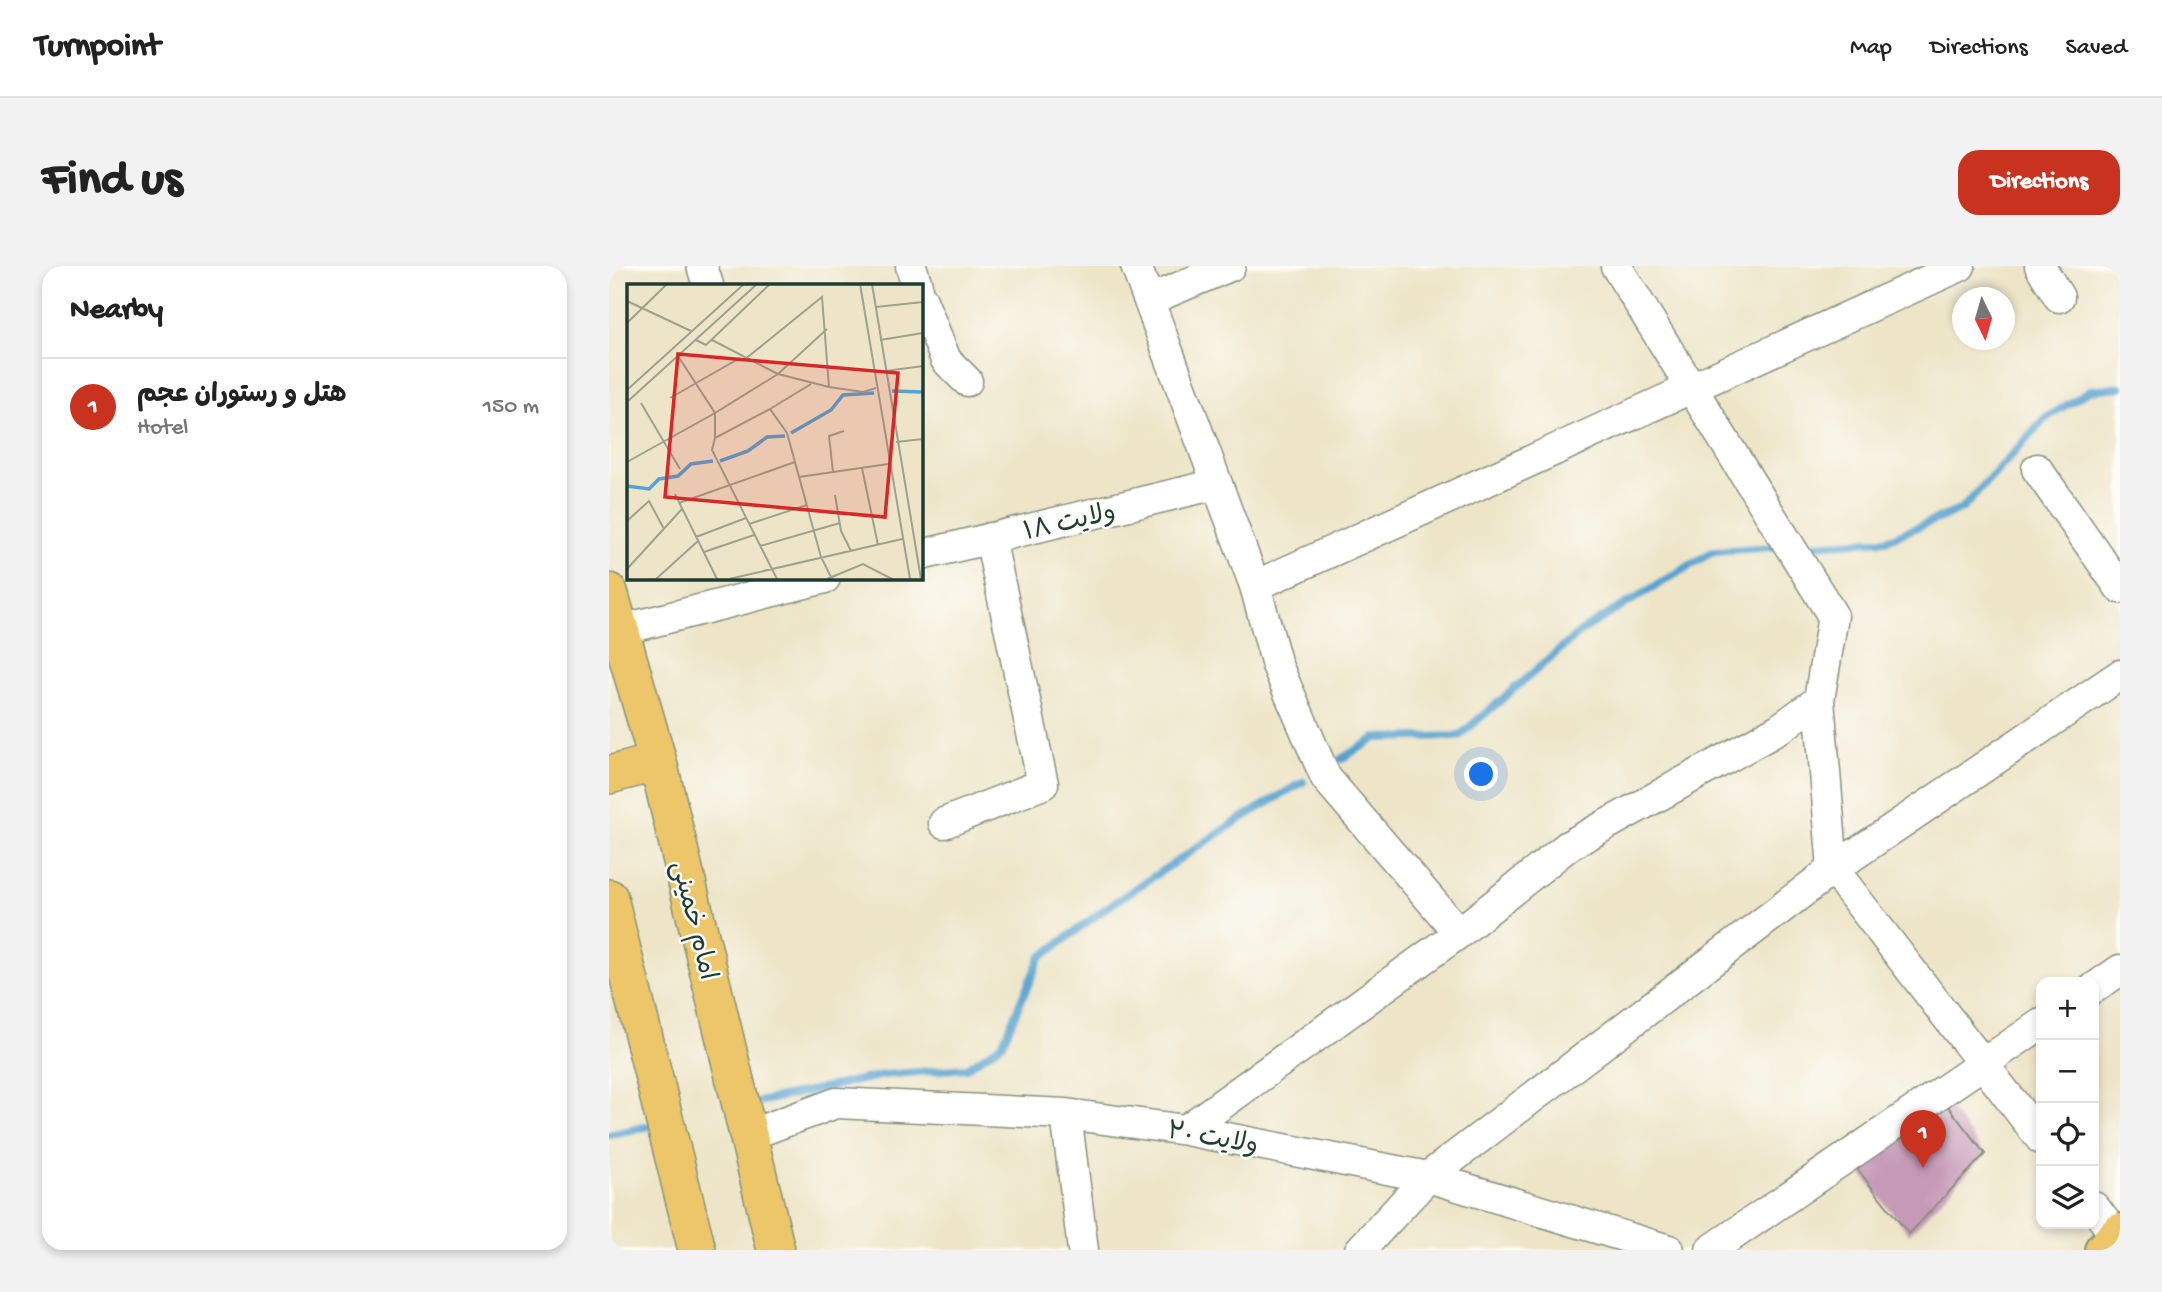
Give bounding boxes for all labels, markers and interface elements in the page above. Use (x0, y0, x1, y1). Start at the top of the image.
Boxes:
text: Turnpoint (35, 29, 160, 67)
text: Map (1850, 34, 1892, 63)
text: Directions (1930, 34, 2028, 63)
text: Saved (2066, 34, 2127, 63)
button: Directions (1958, 150, 2120, 215)
text: Find us (42, 153, 182, 211)
inset map (627, 284, 922, 579)
north arrow (1952, 287, 2015, 350)
text: Nearby (70, 294, 163, 329)
text: هتل و رستوران عجم (137, 381, 347, 412)
text: 1 (88, 394, 98, 421)
text: 150 m (483, 394, 539, 421)
text: Hotel (137, 415, 188, 442)
street label: ولایت ۱۸ (1021, 499, 1119, 550)
your location (1464, 757, 1498, 791)
street label: امام خمینی (662, 858, 721, 984)
map controls (2036, 977, 2099, 1229)
button: + (2036, 977, 2099, 1040)
button: − (2036, 1040, 2099, 1103)
button: locate (2036, 1103, 2099, 1166)
pin: 1 (1900, 1110, 1946, 1168)
street label: ولایت ۲۰ (1164, 1117, 1260, 1164)
button: layers (2036, 1166, 2099, 1229)

